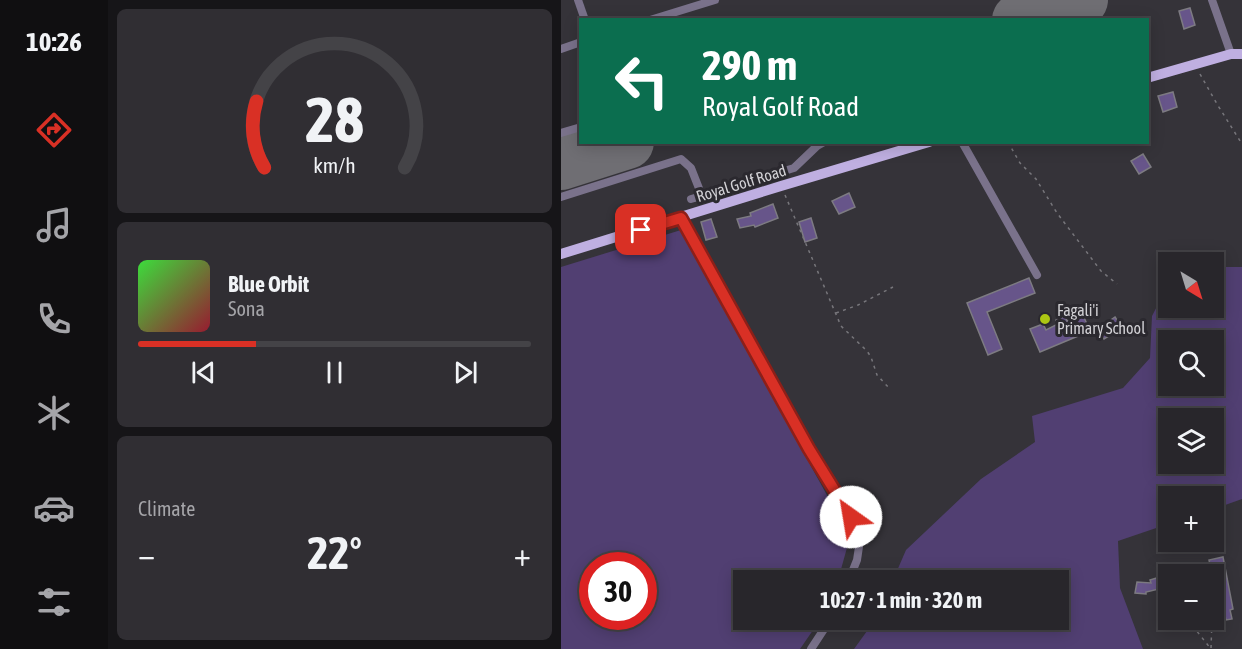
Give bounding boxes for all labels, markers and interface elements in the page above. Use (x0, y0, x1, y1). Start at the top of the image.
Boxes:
text: 10:26 (26, 26, 82, 57)
text: 290 m (702, 41, 797, 89)
icon: left (603, 42, 681, 120)
text: 28 (305, 84, 364, 155)
text: Royal Golf Road (702, 91, 859, 122)
icon: directions (33, 109, 75, 151)
text: km/h (313, 154, 356, 179)
street label: Royal Golf Road (694, 161, 788, 206)
icon: music (33, 204, 75, 246)
pin (615, 204, 666, 255)
icon: arrive (624, 213, 657, 246)
north arrow (1158, 252, 1224, 318)
map controls (1158, 252, 1224, 630)
text: Blue Orbit (228, 271, 309, 297)
text: Sona (228, 297, 265, 320)
icon: phone (33, 298, 75, 340)
place label: Fagali'i Primary School (1057, 301, 1146, 338)
marker: Fagali'i Primary School (1038, 312, 1052, 326)
button: search (1158, 330, 1224, 396)
icon: previous (187, 356, 220, 389)
icon: pause (318, 356, 351, 389)
icon: next (449, 356, 482, 389)
icon: climate (33, 392, 75, 434)
button: layers (1158, 408, 1224, 474)
position arrow (819, 485, 883, 549)
button: + (1158, 486, 1224, 552)
icon: car (33, 487, 75, 529)
text: Climate (138, 497, 195, 520)
text: 22° (307, 527, 362, 579)
text: − (138, 535, 155, 573)
text: + (514, 535, 531, 573)
speed limit sign: 30 (579, 552, 657, 630)
button: − (1158, 564, 1224, 630)
icon: filters (33, 581, 75, 623)
text: 10:27 · 1 min · 320 m (820, 587, 982, 613)

